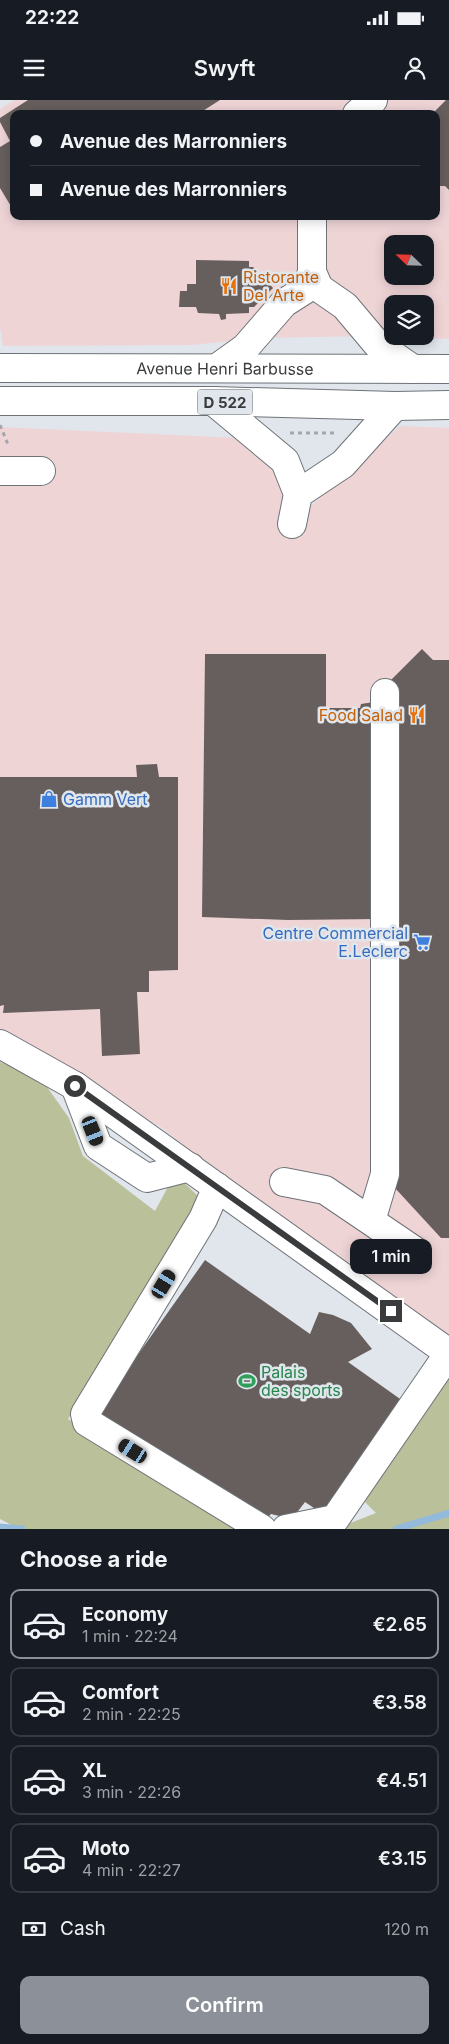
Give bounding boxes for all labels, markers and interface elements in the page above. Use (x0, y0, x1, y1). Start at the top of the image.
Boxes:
text: 22:22 (25, 6, 79, 29)
icon: menu (20, 54, 48, 82)
icon: person (401, 54, 429, 82)
text: Swyft (194, 55, 255, 81)
text: Avenue des Marronniers (60, 130, 287, 153)
text: Avenue des Marronniers (60, 178, 287, 201)
north arrow (384, 235, 434, 285)
map controls (384, 235, 434, 345)
place label: Ristorante Del Arte (243, 267, 319, 305)
restaurant icon: Ristorante Del Arte (219, 276, 239, 296)
button: layers (384, 295, 434, 345)
street label: Avenue Henri Barbusse (136, 358, 314, 379)
road number: D 522 (198, 390, 252, 414)
place label: Food Salad (319, 705, 403, 725)
restaurant icon: Food Salad (407, 705, 427, 725)
shop icon: Gamm Vert (39, 789, 59, 809)
place label: Gamm Vert (63, 789, 148, 809)
place label: Centre Commercial E.Leclerc (262, 923, 408, 961)
supermarket icon: Centre Commercial E.Leclerc (412, 932, 432, 952)
route start (64, 1075, 86, 1097)
car (80, 1114, 105, 1148)
callout: 1 min (350, 1238, 432, 1274)
text: 1 min (371, 1246, 411, 1266)
car (149, 1267, 178, 1301)
route end (380, 1300, 402, 1322)
place label: Palais des sports (261, 1362, 341, 1400)
sports icon: Palais des sports (237, 1371, 257, 1391)
car (116, 1437, 149, 1465)
text: Choose a ride (20, 1546, 168, 1572)
icon: car (22, 1602, 67, 1647)
text: Economy (82, 1603, 168, 1626)
text: €2.65 (373, 1613, 427, 1636)
text: 1 min · 22:24 (82, 1626, 178, 1646)
icon: car (22, 1680, 67, 1725)
text: Comfort (82, 1681, 159, 1704)
text: €3.58 (372, 1691, 427, 1714)
text: 2 min · 22:25 (82, 1704, 181, 1724)
icon: car (22, 1758, 67, 1803)
text: XL (82, 1759, 107, 1782)
text: €4.51 (376, 1769, 427, 1792)
text: 3 min · 22:26 (82, 1782, 181, 1802)
icon: car (22, 1836, 67, 1881)
text: Moto (82, 1837, 130, 1860)
text: €3.15 (378, 1847, 427, 1870)
text: 4 min · 22:27 (82, 1860, 181, 1880)
icon: cash (20, 1915, 48, 1943)
text: Cash (60, 1917, 106, 1940)
text: 120 m (384, 1919, 429, 1939)
button: Confirm (20, 1976, 429, 2034)

